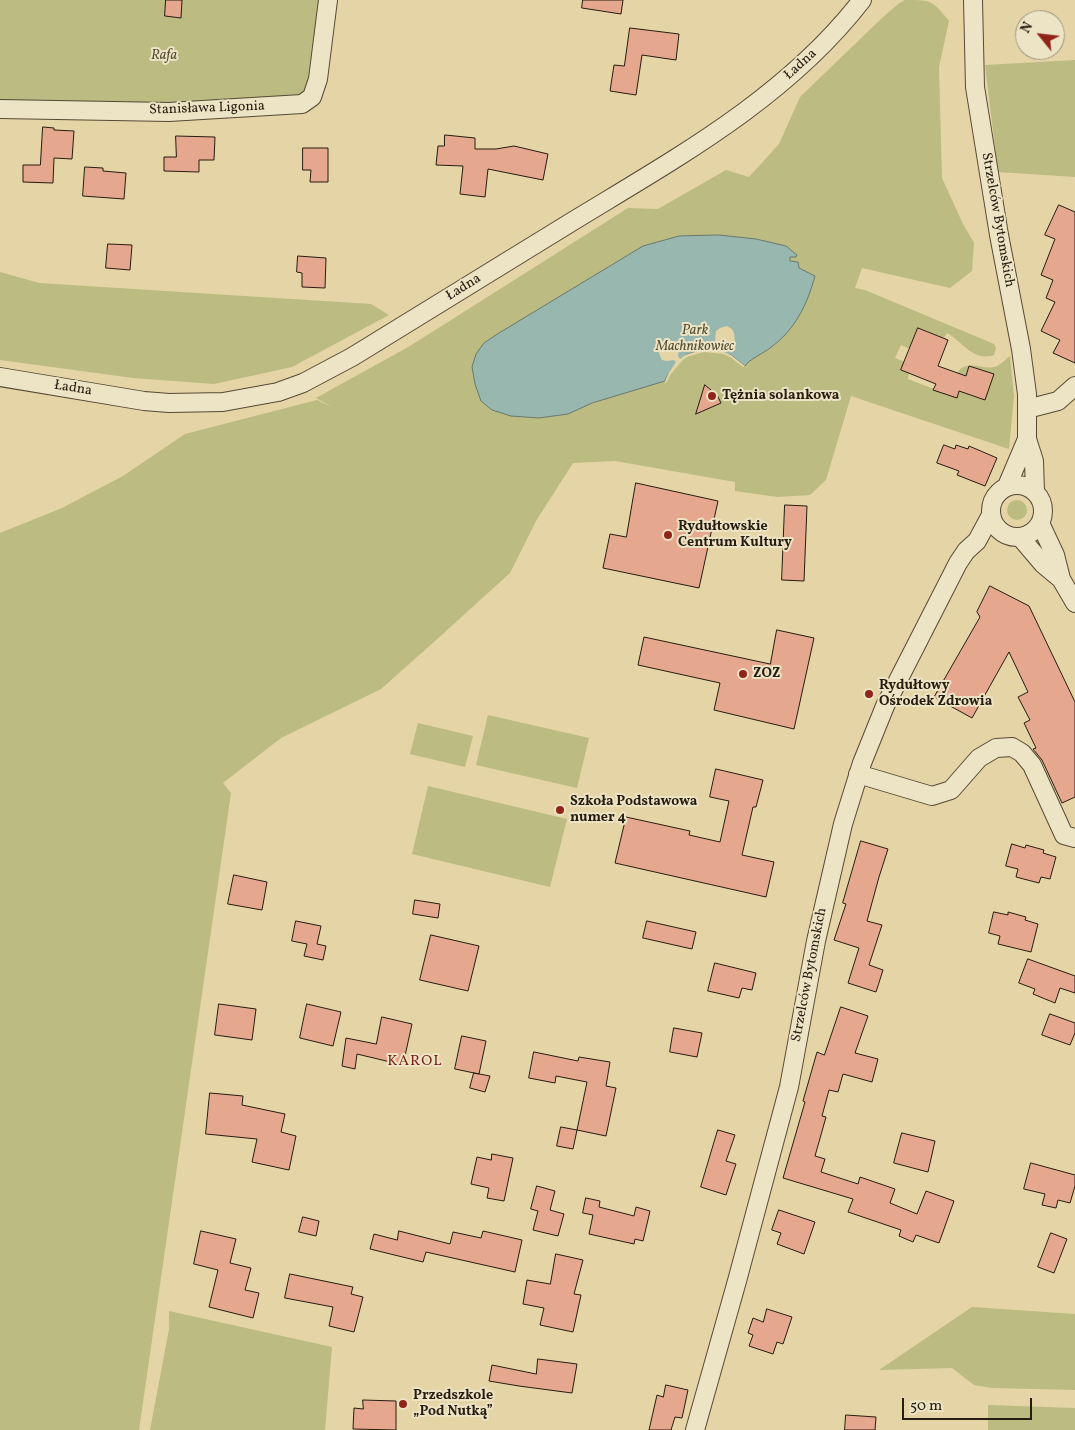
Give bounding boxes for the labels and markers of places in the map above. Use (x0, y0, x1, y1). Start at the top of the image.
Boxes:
place label: Tężnia solankowa (722, 388, 839, 404)
marker: Tężnia solankowa (706, 390, 718, 402)
place label: Rydułtowskie Centrum Kultury (678, 519, 792, 552)
marker: Rydułtowskie Centrum Kultury (662, 529, 674, 541)
place label: ZOZ (753, 666, 780, 682)
marker: ZOZ (737, 668, 749, 680)
place label: Rydułtowy Ośrodek Zdrowia (879, 678, 992, 710)
marker: Rydułtowy Ośrodek Zdrowia (863, 688, 875, 700)
place label: Szkoła Podstawowa numer 4 (570, 794, 697, 826)
marker: Szkoła Podstawowa numer 4 (554, 804, 566, 816)
place label: Przedszkole „Pod Nutką” (413, 1388, 493, 1420)
marker: Przedszkole „Pod Nutką” (397, 1398, 409, 1410)

